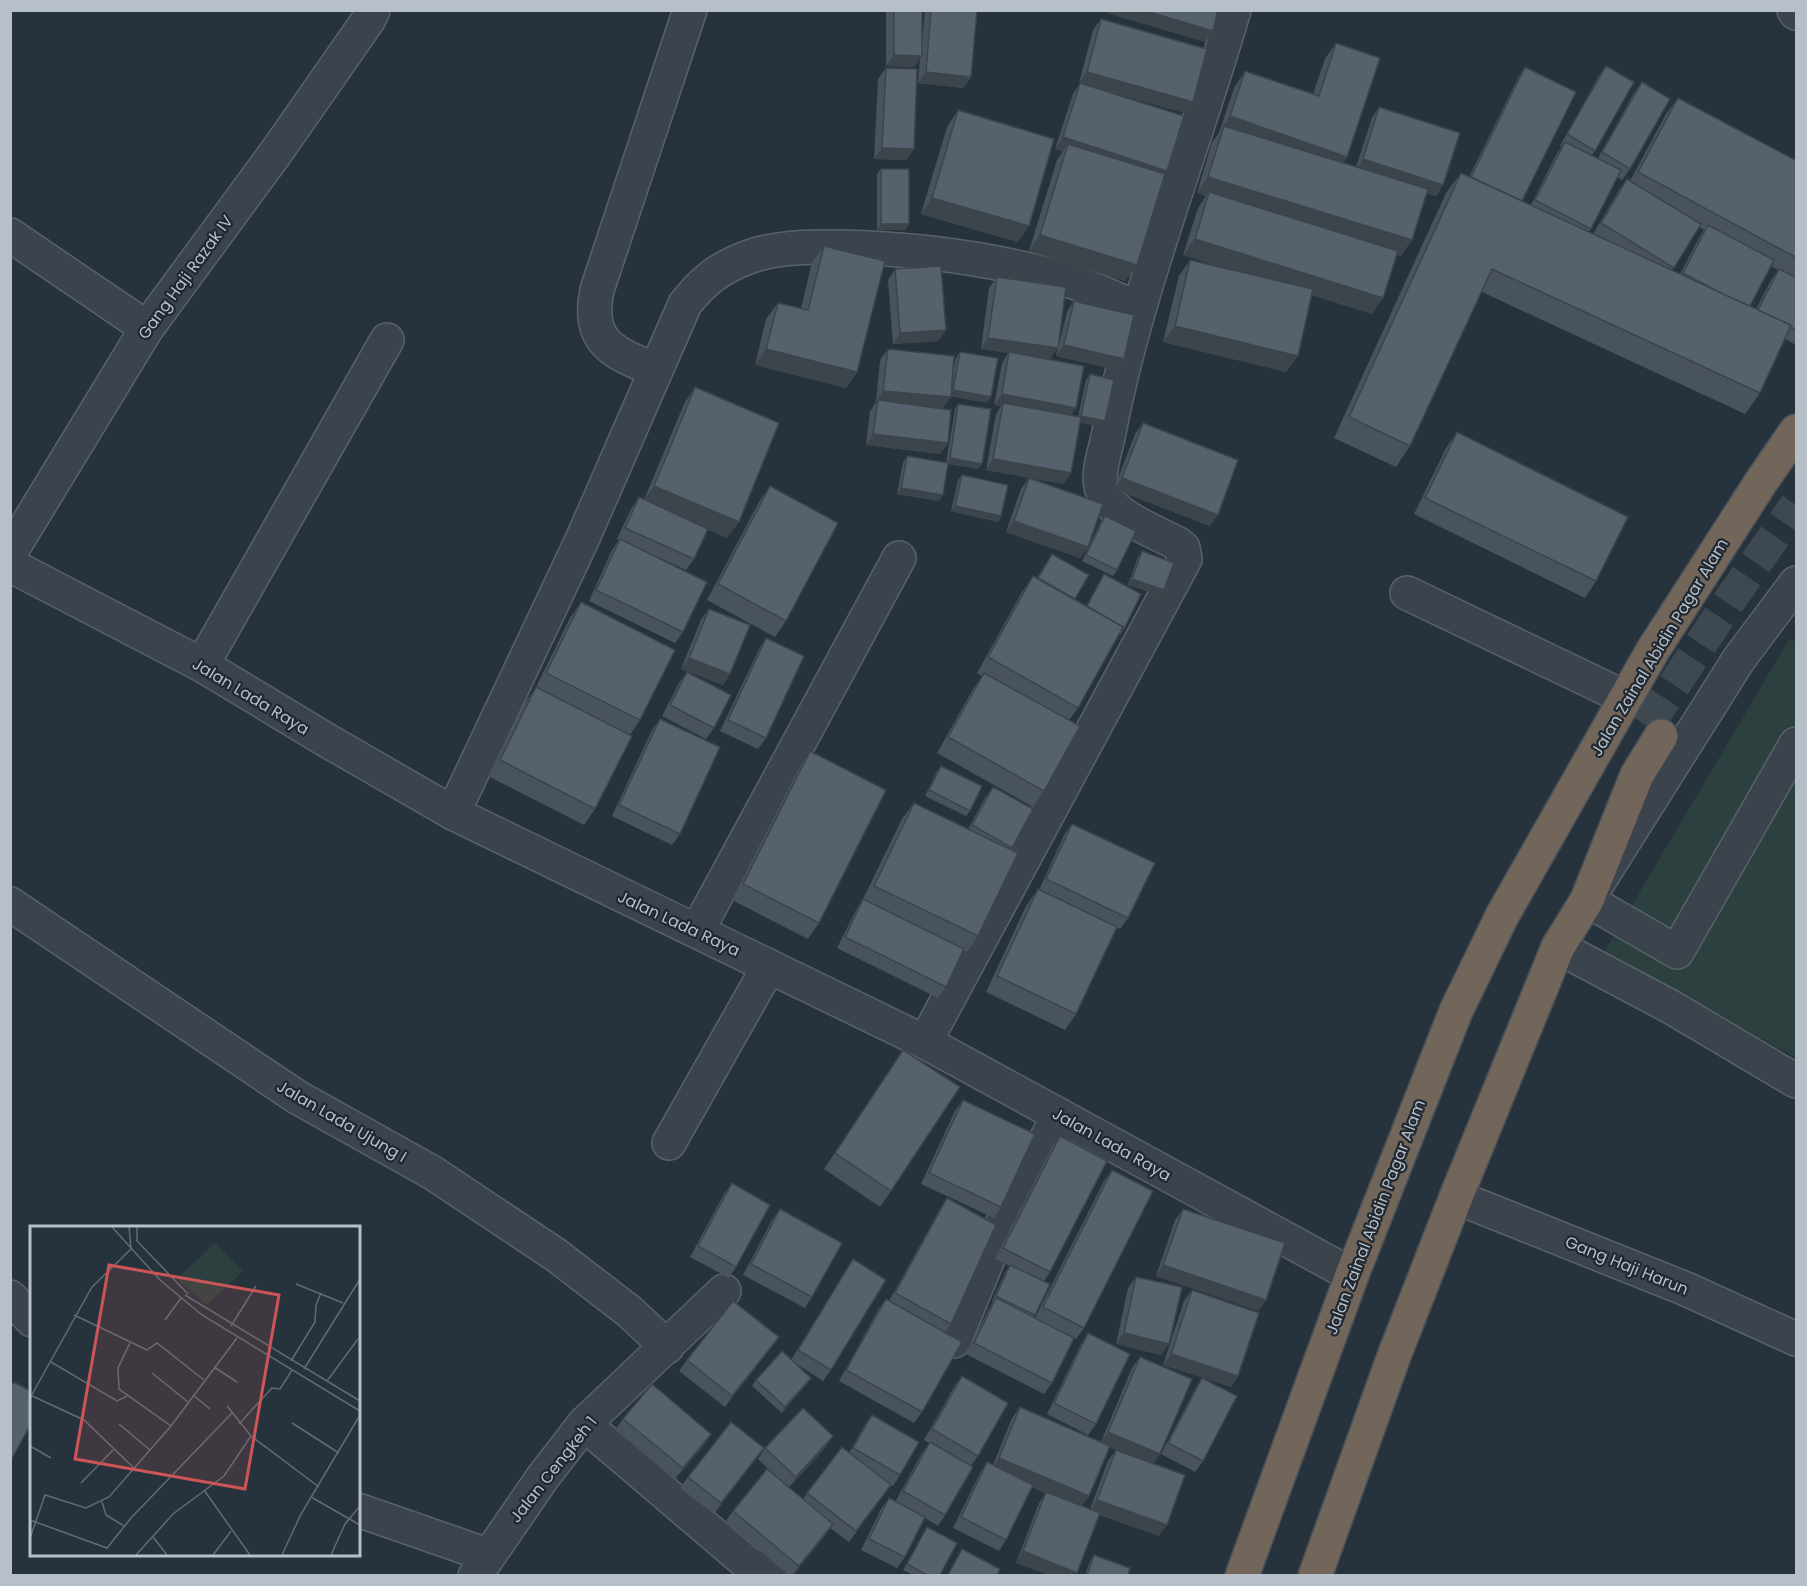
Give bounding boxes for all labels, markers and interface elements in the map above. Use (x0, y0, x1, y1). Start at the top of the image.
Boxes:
street label: Gang Haji Razak IV (132, 210, 238, 344)
street label: Jalan Zainal Abidin Pagar Alam (1585, 534, 1734, 760)
street label: Jalan Lada Raya (188, 652, 313, 740)
street label: Jalan Lada Raya (614, 885, 744, 962)
street label: Jalan Lada Ujung I (273, 1075, 411, 1168)
street label: Jalan Zainal Abidin Pagar Alam (1320, 1096, 1431, 1338)
street label: Jalan Lada Raya (1048, 1102, 1175, 1187)
inset map (30, 1226, 360, 1556)
street label: Gang Haji Harun (1562, 1230, 1692, 1301)
street label: Jalan Cengkeh 1 (504, 1411, 602, 1527)

